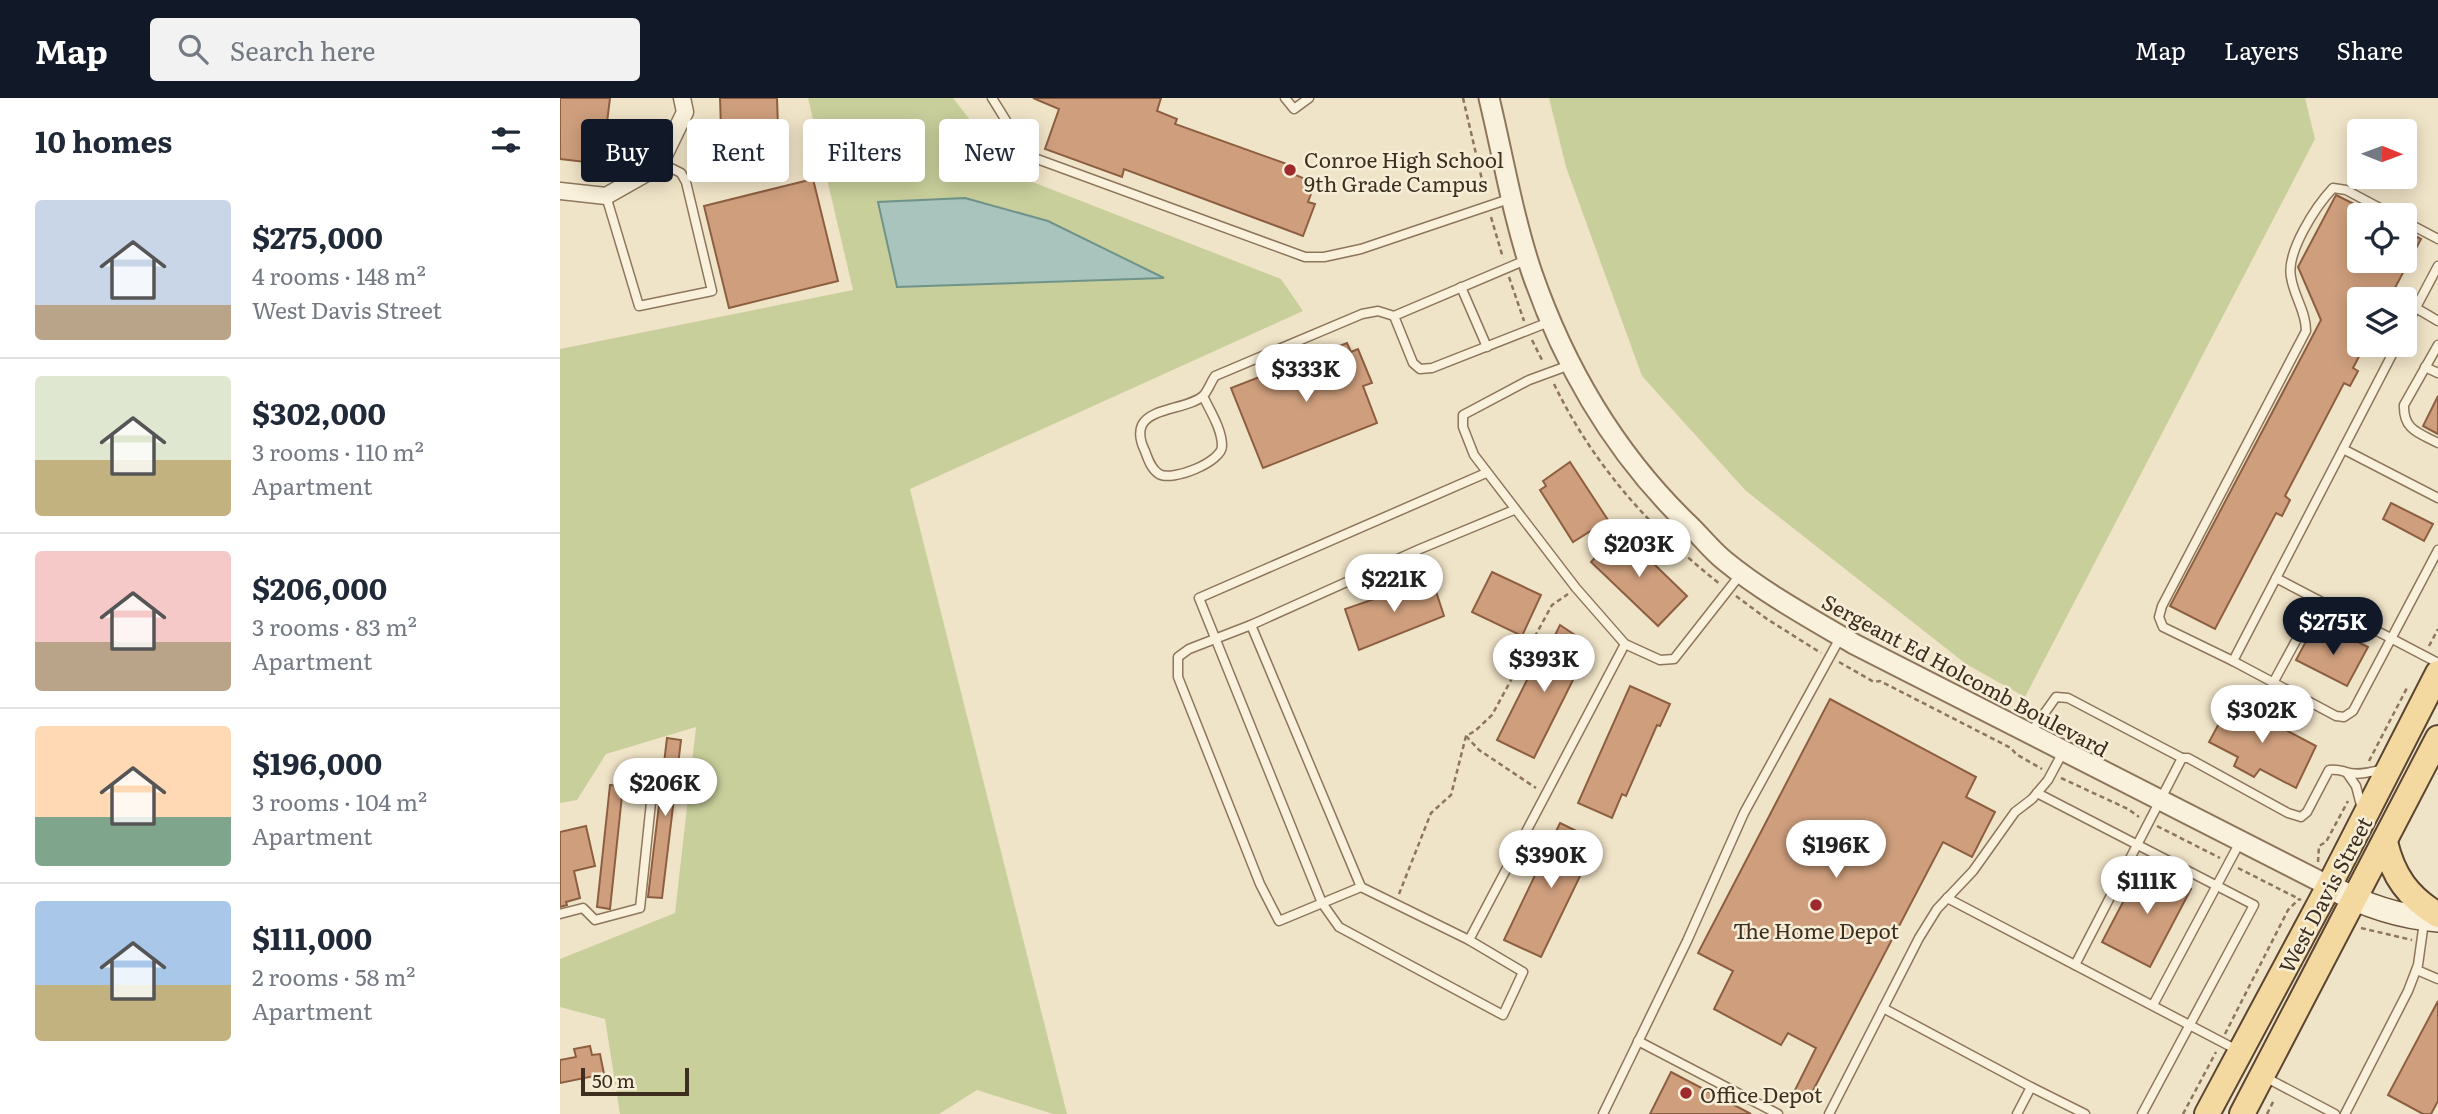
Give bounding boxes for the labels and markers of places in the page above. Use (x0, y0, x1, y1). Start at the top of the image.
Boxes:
place label: Conroe High School 9th Grade Campus (1304, 143, 1504, 198)
marker: Conroe High School 9th Grade Campus (1282, 162, 1298, 178)
pin: $333K (1257, 344, 1355, 404)
pin: $203K (1590, 519, 1688, 579)
pin: $221K (1345, 554, 1443, 614)
pin: $275K (2284, 598, 2382, 657)
pin: $393K (1495, 634, 1593, 694)
pin: $302K (2213, 686, 2311, 745)
pin: $206K (616, 758, 714, 818)
pin: $196K (1787, 820, 1885, 880)
pin: $390K (1502, 830, 1600, 890)
pin: $111K (2098, 856, 2196, 916)
marker: The Home Depot (1808, 897, 1824, 913)
place label: The Home Depot (1733, 914, 1899, 945)
place label: Office Depot (1700, 1078, 1823, 1109)
marker: Office Depot (1678, 1085, 1694, 1101)

